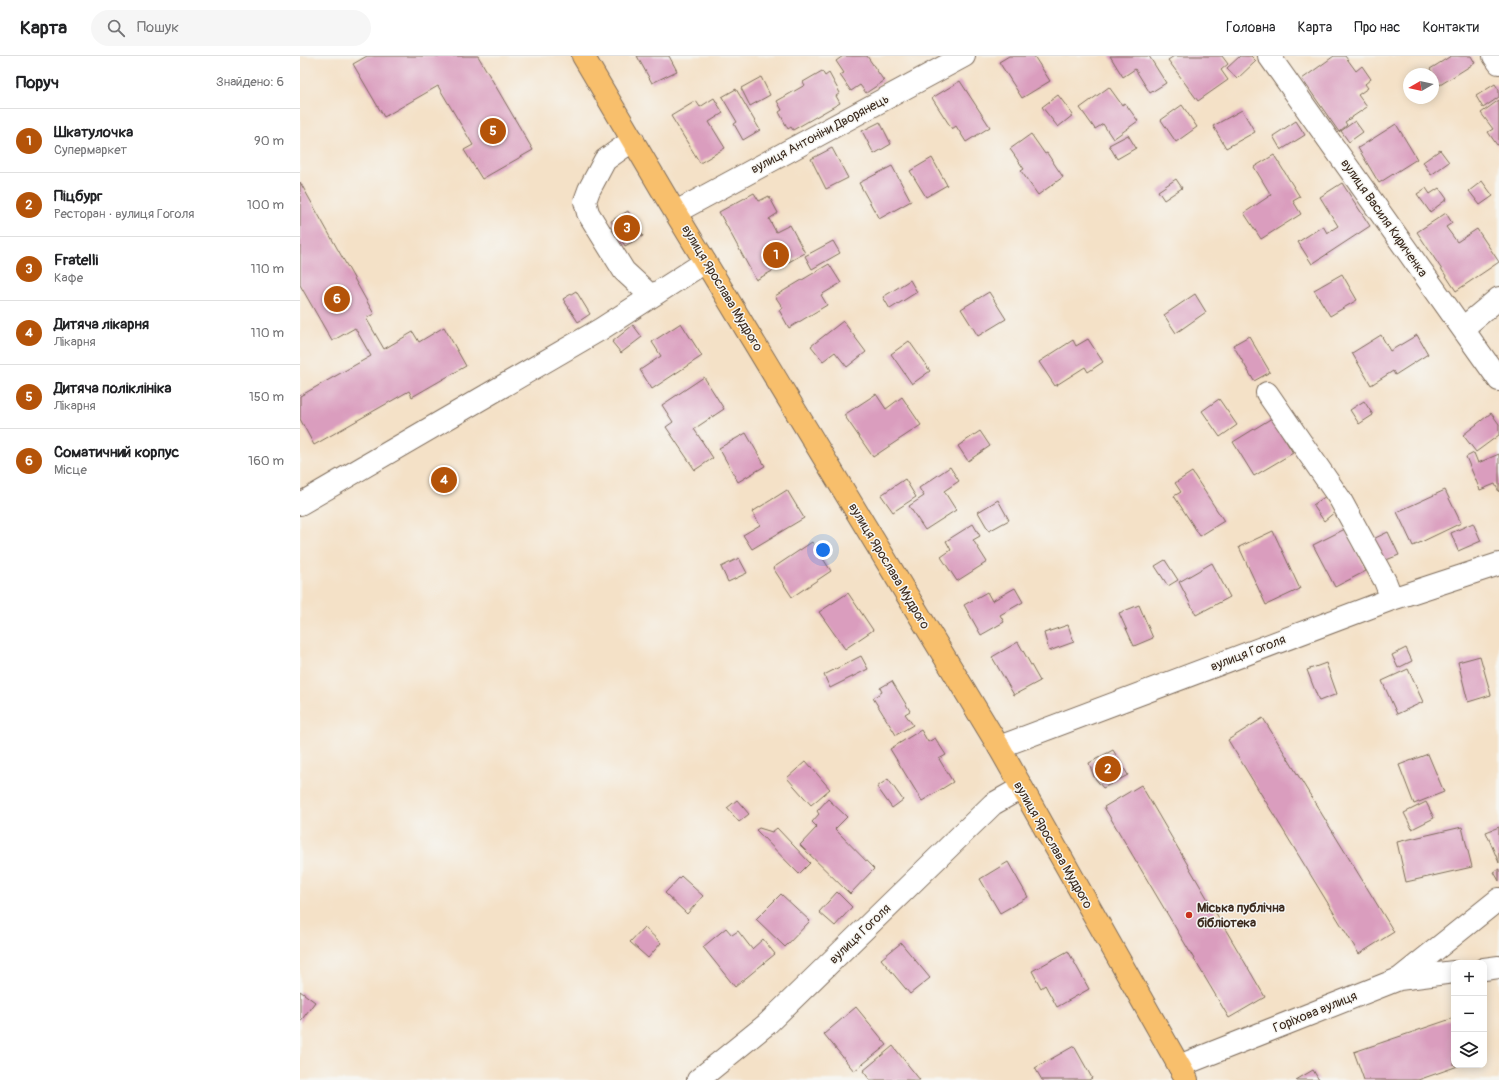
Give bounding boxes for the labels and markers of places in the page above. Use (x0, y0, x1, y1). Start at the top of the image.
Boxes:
pin: 5 (480, 116, 506, 146)
pin: 3 (614, 213, 640, 243)
pin: 1 (763, 240, 789, 270)
pin: 6 (324, 284, 350, 314)
pin: 4 (431, 465, 457, 495)
pin: 2 (1095, 754, 1121, 784)
place label: Міська публічна бібліотека (1197, 900, 1285, 931)
marker: Міська публічна бібліотека (1184, 910, 1194, 920)

